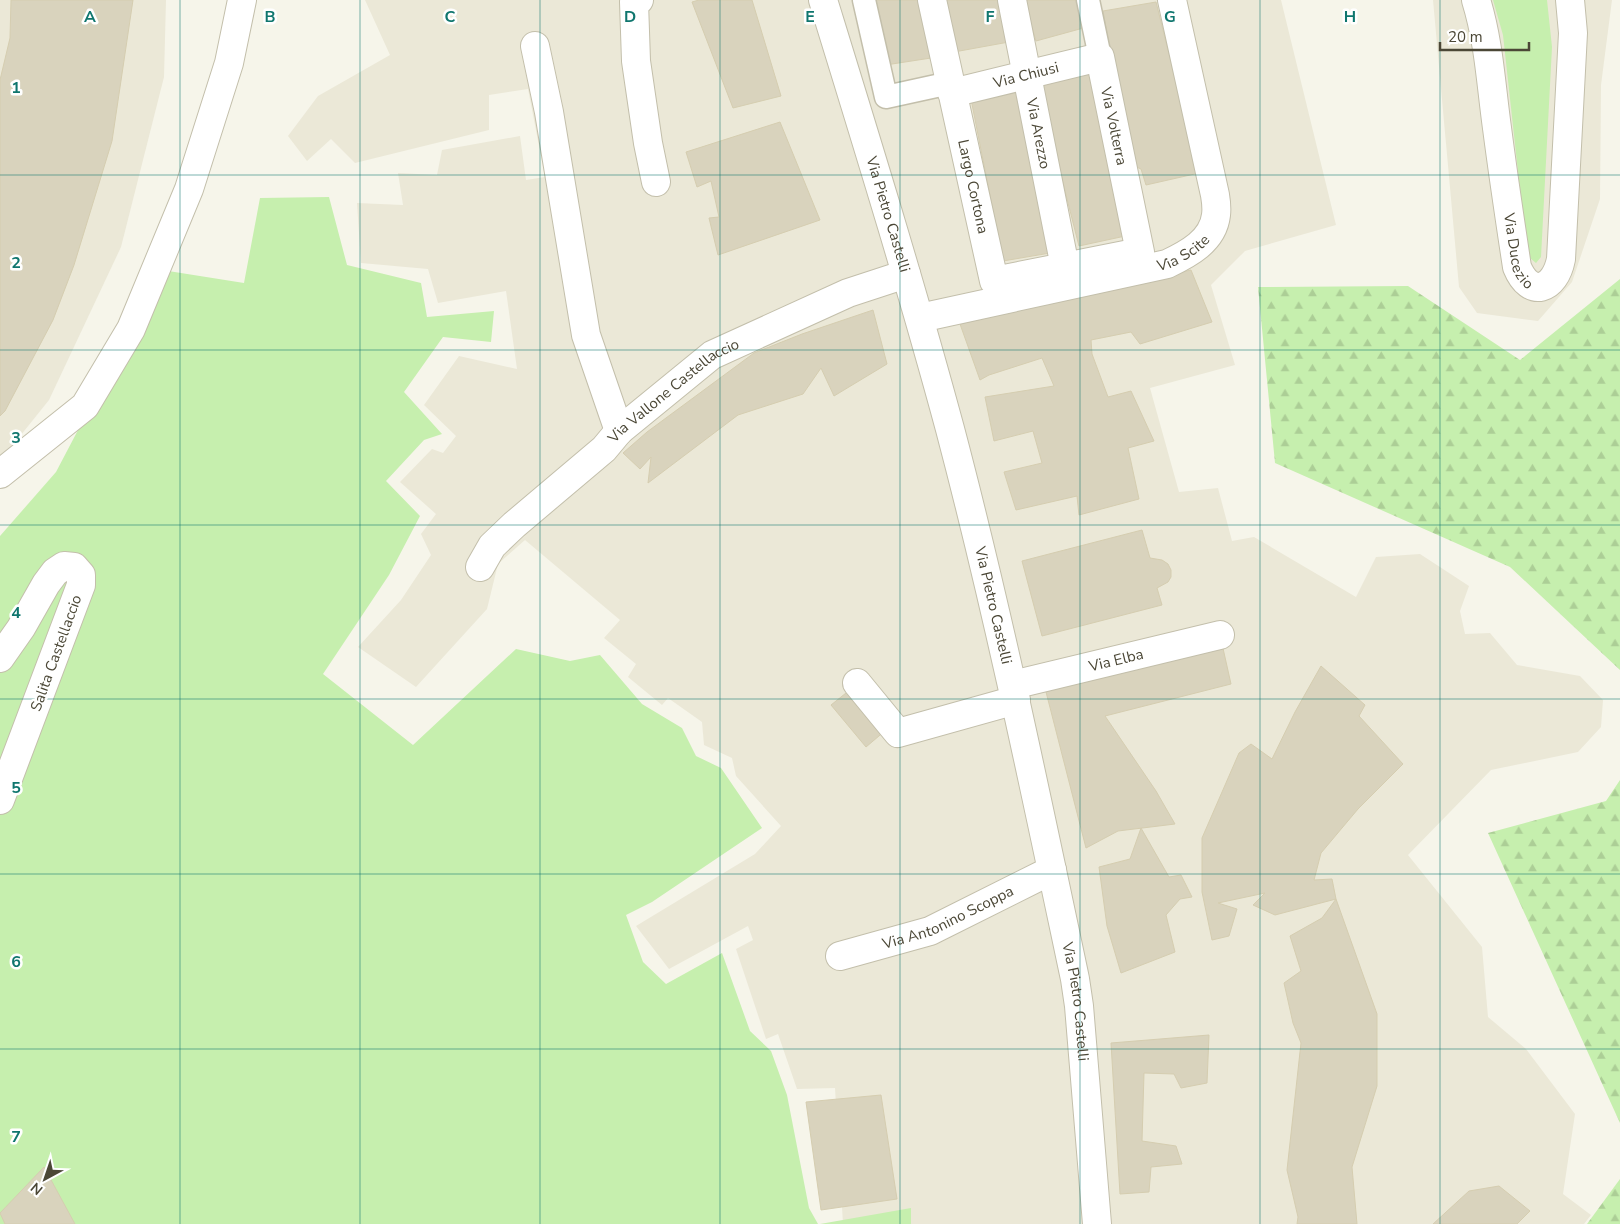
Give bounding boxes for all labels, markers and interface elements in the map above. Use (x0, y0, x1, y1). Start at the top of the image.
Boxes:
text: A (84, 6, 96, 28)
text: B (264, 6, 276, 28)
text: C (445, 6, 456, 28)
text: D (624, 6, 636, 28)
text: E (805, 6, 815, 28)
text: F (986, 6, 995, 28)
text: G (1164, 6, 1176, 28)
text: H (1344, 6, 1356, 28)
scale bar (1440, 20, 1529, 52)
text: 20 m (1448, 27, 1483, 47)
street label: Via Chiusi (990, 57, 1061, 93)
text: 1 (11, 77, 21, 99)
street label: Via Volterra (1096, 84, 1132, 167)
street label: Via Arezzo (1021, 95, 1055, 171)
street label: Largo Cortona (953, 137, 993, 236)
street label: Via Pietro Castelli (861, 153, 915, 275)
street label: Via Ducezio (1499, 211, 1538, 294)
street label: Via Scite (1154, 230, 1214, 276)
text: 2 (11, 252, 21, 274)
street label: Via Vallone Castellaccio (603, 334, 742, 448)
text: 3 (11, 427, 21, 449)
street label: Via Pietro Castelli (970, 544, 1017, 666)
street label: Salita Castellaccio (26, 592, 86, 714)
text: 4 (11, 602, 21, 624)
street label: Via Elba (1086, 644, 1145, 677)
text: 5 (11, 777, 21, 799)
street label: Via Antonino Scoppa (879, 881, 1017, 954)
street label: Via Pietro Castelli (1057, 939, 1094, 1062)
text: 6 (11, 951, 21, 973)
text: 7 (11, 1126, 21, 1148)
north arrow (20, 1154, 70, 1204)
text: N (27, 1178, 47, 1199)

